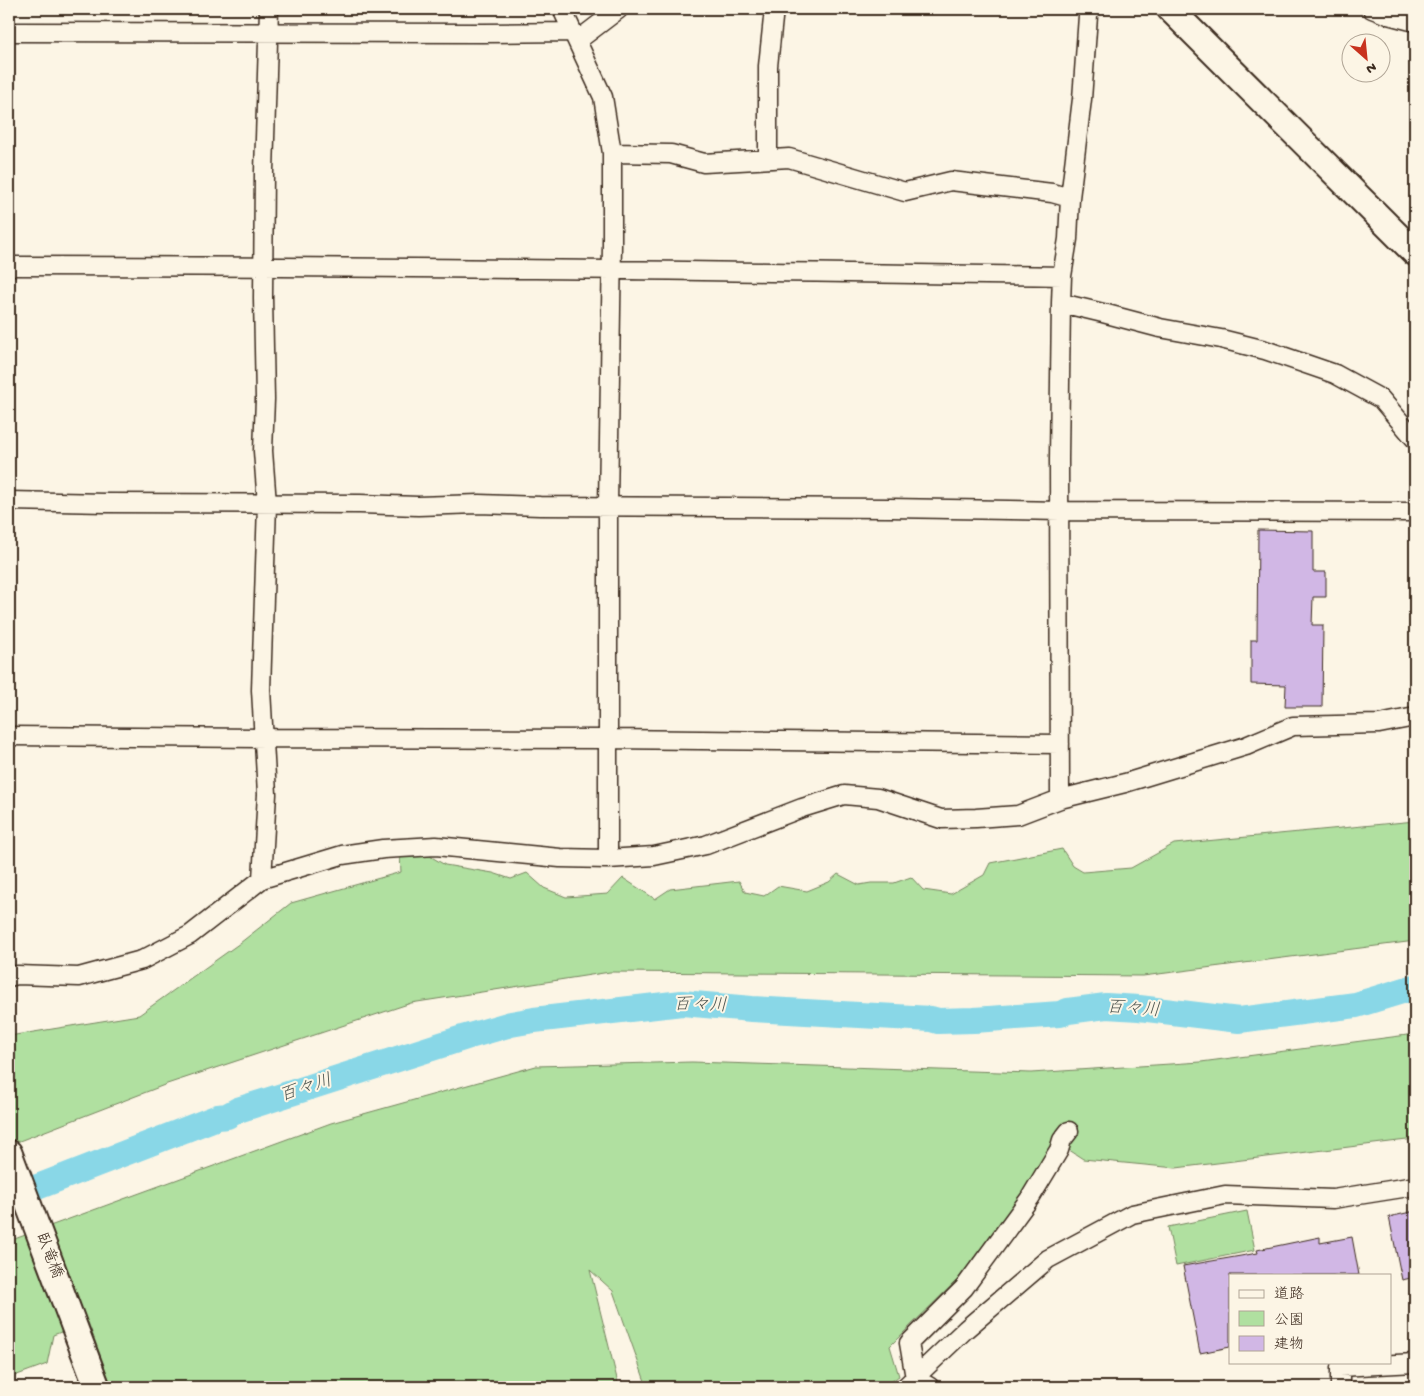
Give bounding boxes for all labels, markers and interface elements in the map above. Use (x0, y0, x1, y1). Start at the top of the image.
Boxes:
north arrow (1342, 32, 1392, 82)
text: N (1363, 58, 1379, 77)
water label: 百々川 (673, 995, 727, 1017)
water label: 百々川 (1105, 998, 1161, 1022)
water label: 百々川 (277, 1071, 335, 1107)
street label: 臥竜橋 (31, 1229, 67, 1282)
legend (1229, 1274, 1392, 1364)
text: 道路 (1274, 1286, 1304, 1304)
text: 公園 (1274, 1312, 1304, 1330)
text: 建物 (1274, 1336, 1304, 1354)

